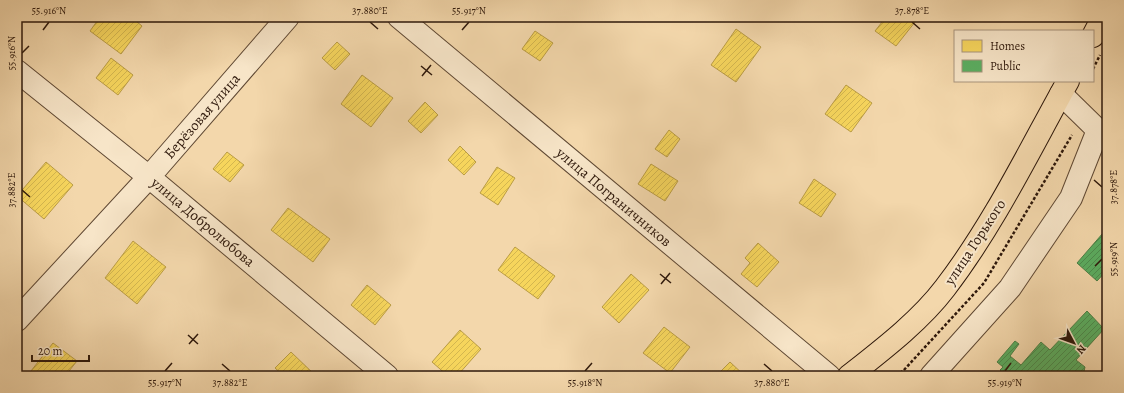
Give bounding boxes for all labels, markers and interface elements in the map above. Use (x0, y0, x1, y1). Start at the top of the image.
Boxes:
text: 55.916°N (32, 4, 66, 17)
text: 37.880°E (352, 4, 388, 17)
text: 55.917°N (452, 4, 486, 17)
text: 37.878°E (895, 4, 929, 17)
legend (954, 30, 1094, 82)
text: 55.916°N (5, 36, 18, 70)
text: Homes (990, 38, 1025, 54)
text: Public (990, 58, 1021, 74)
street label: Берёзовая улица (159, 69, 245, 163)
street label: улица Пограничников (551, 142, 676, 251)
text: 37.878°E (1107, 170, 1120, 204)
street label: улица Добролюбова (146, 172, 259, 271)
text: 37.882°E (5, 173, 18, 207)
street label: улица Горького (939, 195, 1010, 290)
text: 55.919°N (1107, 242, 1120, 276)
north arrow (1054, 323, 1094, 363)
scale bar (32, 337, 89, 363)
text: N (1073, 341, 1089, 357)
text: 20 m (38, 343, 62, 359)
text: 55.917°N (148, 376, 182, 389)
text: 37.882°E (213, 376, 247, 389)
text: 55.918°N (568, 376, 602, 389)
text: 37.880°E (754, 376, 790, 389)
text: 55.919°N (988, 376, 1022, 389)

